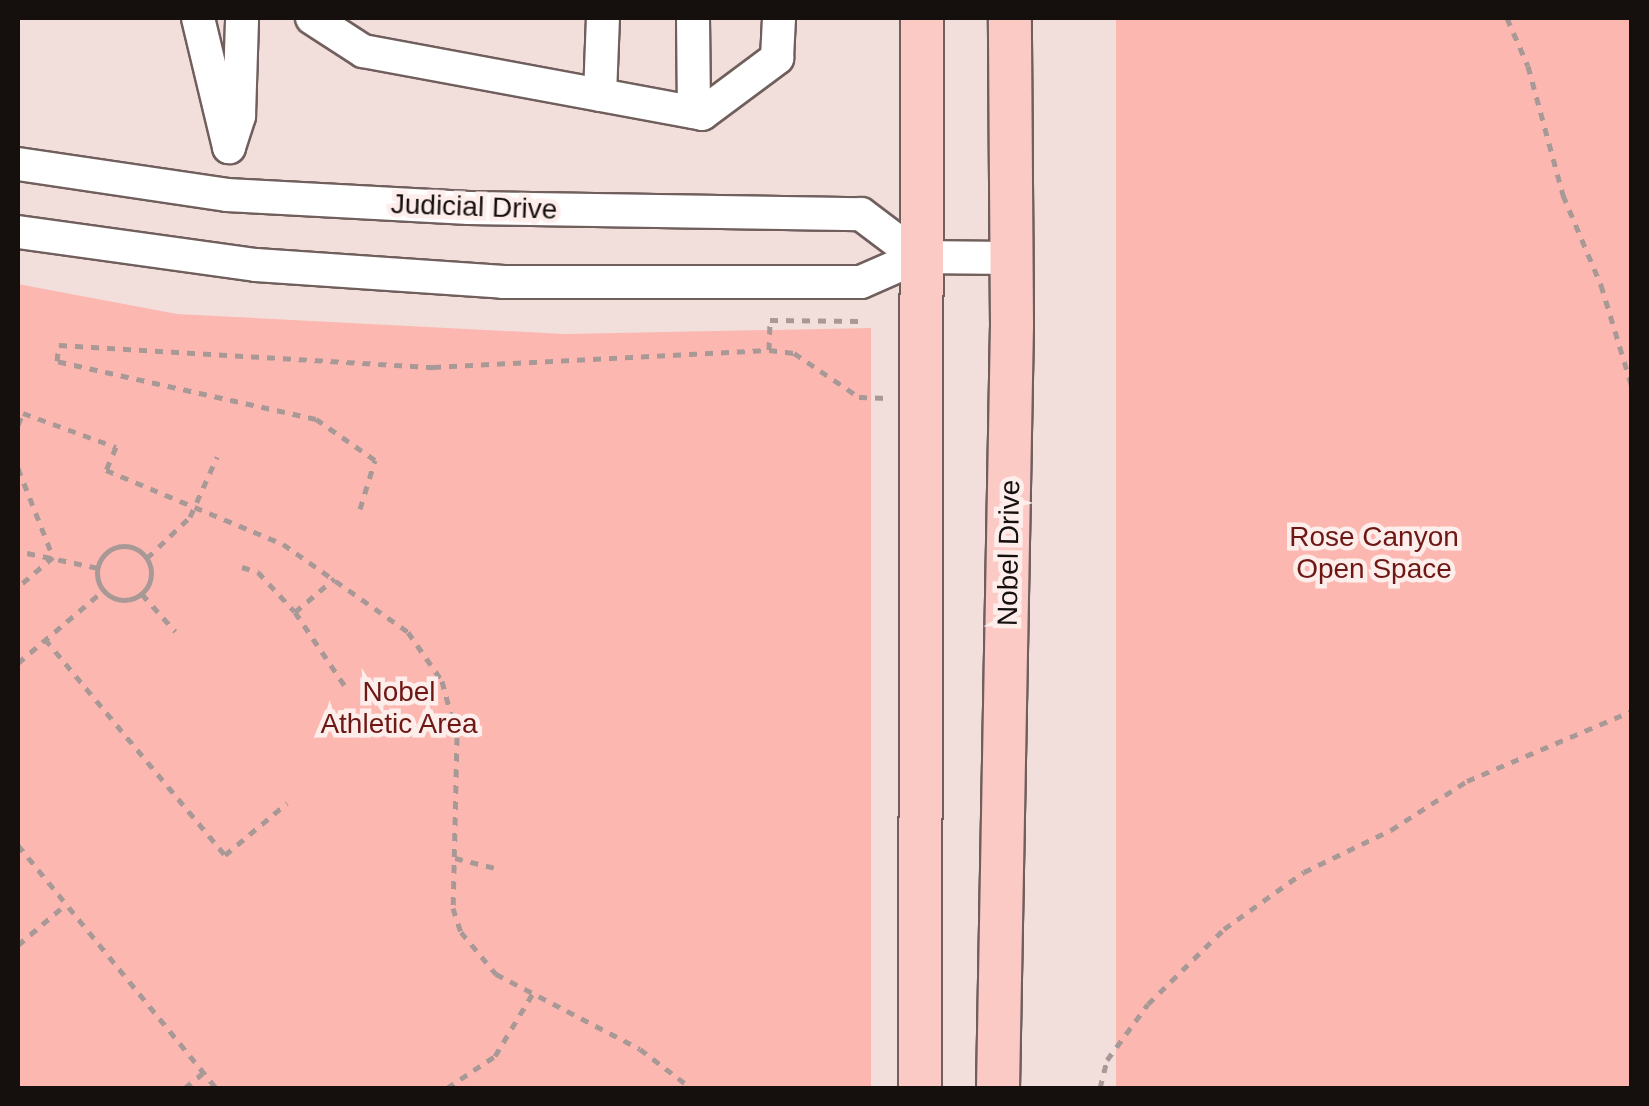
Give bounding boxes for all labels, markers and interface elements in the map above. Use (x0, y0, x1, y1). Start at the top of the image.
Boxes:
street label: Judicial Drive (390, 187, 558, 227)
street label: Nobel Drive (991, 480, 1027, 626)
park label: Rose Canyon Open Space (1289, 520, 1459, 586)
park label: Nobel Athletic Area (320, 675, 478, 741)

